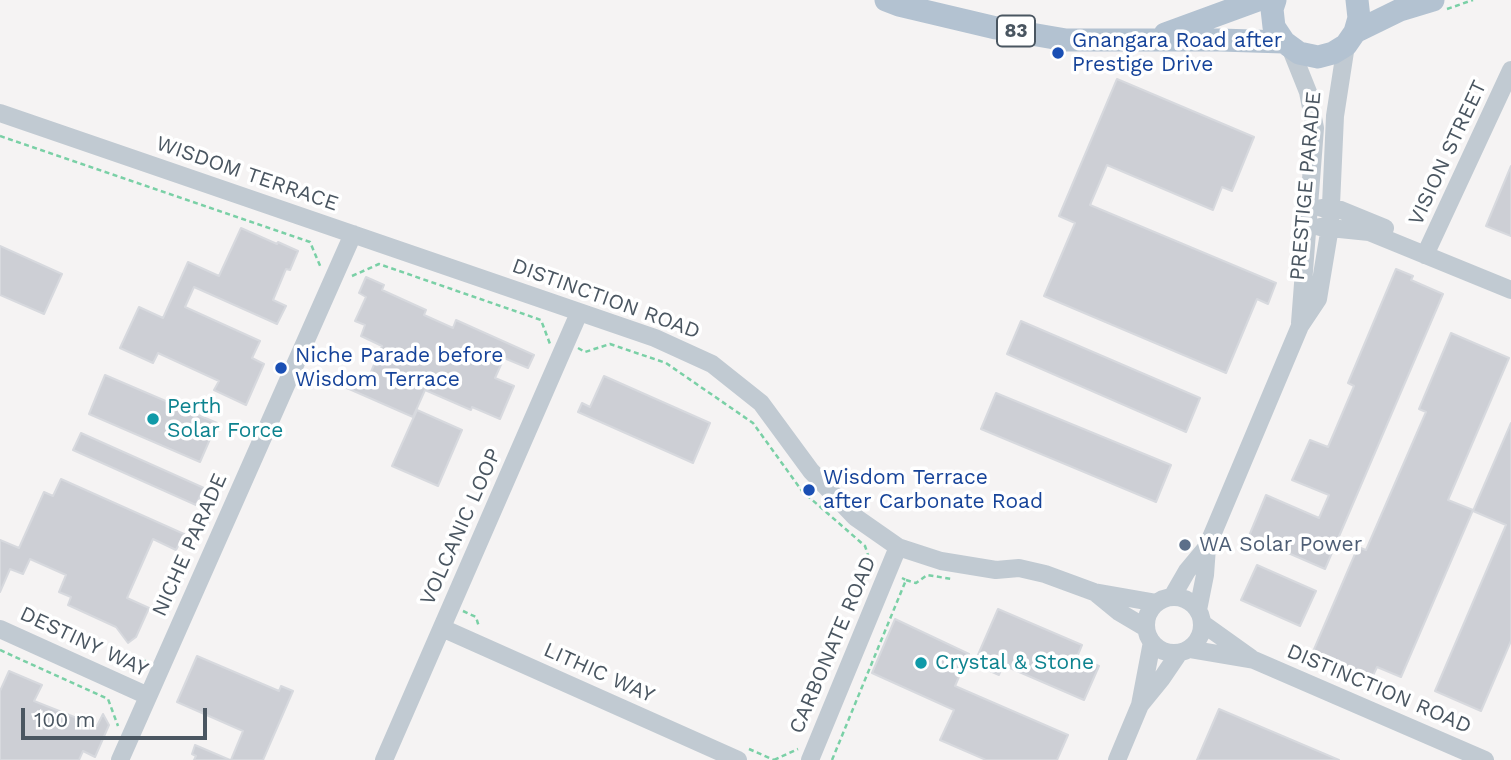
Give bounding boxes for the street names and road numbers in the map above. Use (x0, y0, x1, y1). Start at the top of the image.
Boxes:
road number: 83 (997, 16, 1035, 46)
street label: VISION STREET (1403, 77, 1493, 229)
street label: PRESTIGE PARADE (1285, 90, 1327, 282)
street label: WISDOM TERRACE (153, 131, 341, 217)
street label: DISTINCTION ROAD (509, 253, 703, 345)
street label: VOLCANIC LOOP (415, 445, 507, 609)
street label: NICHE PARADE (147, 470, 233, 620)
street label: CARBONATE ROAD (784, 552, 882, 738)
street label: DESTINY WAY (16, 601, 152, 683)
street label: LITHIC WAY (540, 637, 658, 709)
street label: DISTINCTION ROAD (1283, 639, 1475, 739)

